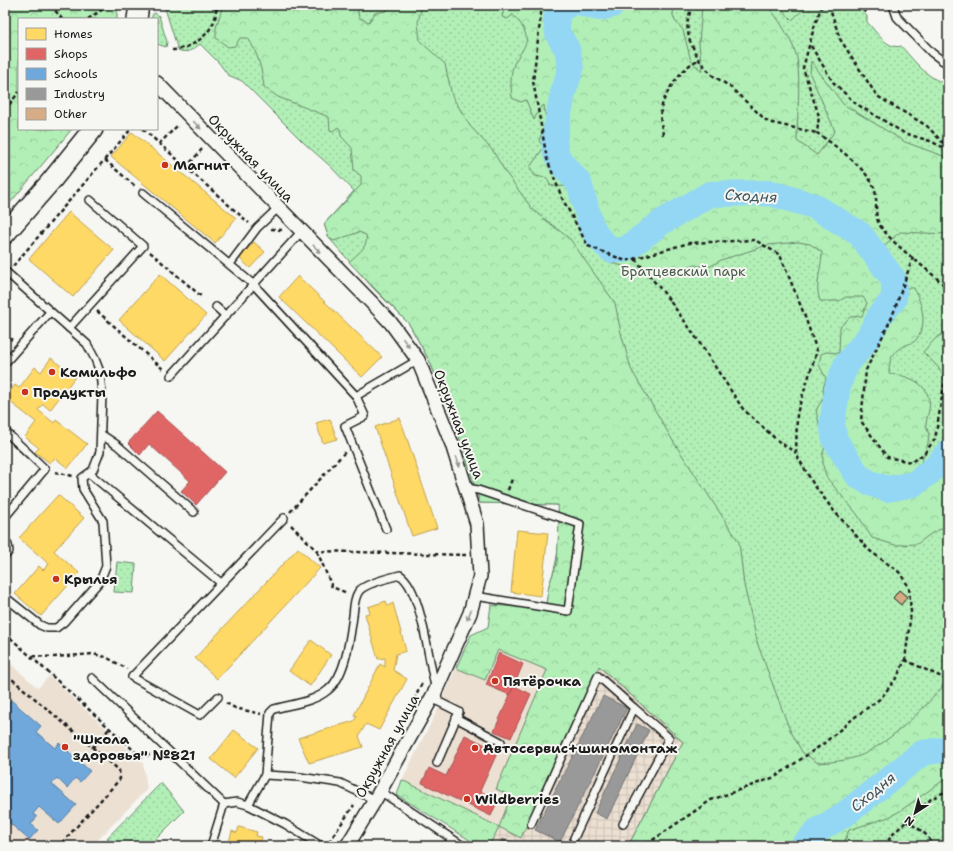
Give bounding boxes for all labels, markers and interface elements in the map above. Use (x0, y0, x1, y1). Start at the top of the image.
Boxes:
legend (18, 18, 158, 130)
text: Homes (54, 26, 93, 42)
text: Shops (54, 46, 88, 62)
text: Schools (54, 66, 98, 82)
text: Industry (54, 86, 105, 102)
text: Other (54, 106, 88, 122)
street label: Окружная улица (204, 110, 298, 206)
one-way arrow (192, 120, 202, 130)
place label: Магнит (173, 156, 231, 174)
marker: Магнит (160, 160, 170, 170)
water label: Сходня (724, 185, 778, 207)
one-way arrow (312, 244, 322, 254)
park label: Братцевский парк (621, 262, 746, 280)
one-way arrow (402, 338, 410, 349)
place label: Комильфо (60, 363, 137, 381)
marker: Комильфо (47, 367, 57, 377)
street label: Окружная улица (430, 367, 488, 481)
place label: Продукты (33, 383, 106, 401)
marker: Продукты (20, 387, 30, 397)
one-way arrow (455, 456, 461, 468)
place label: Крылья (64, 570, 118, 588)
marker: Крылья (51, 574, 61, 584)
one-way arrow (465, 610, 471, 622)
place label: Пятёрочка (503, 672, 582, 690)
marker: Пятёрочка (490, 676, 500, 686)
street label: Окружная улица (351, 691, 423, 801)
place label: "Школа здоровья" №821 (73, 730, 195, 764)
place label: Автосервис+шиномонтаж (483, 739, 678, 757)
marker: "Школа здоровья" №821 (60, 742, 70, 752)
marker: Автосервис+шиномонтаж (470, 743, 480, 753)
water label: Сходня (846, 768, 900, 816)
place label: Wildberries (475, 790, 559, 808)
north arrow (895, 793, 935, 833)
marker: Wildberries (462, 794, 472, 804)
text: N (901, 812, 917, 829)

